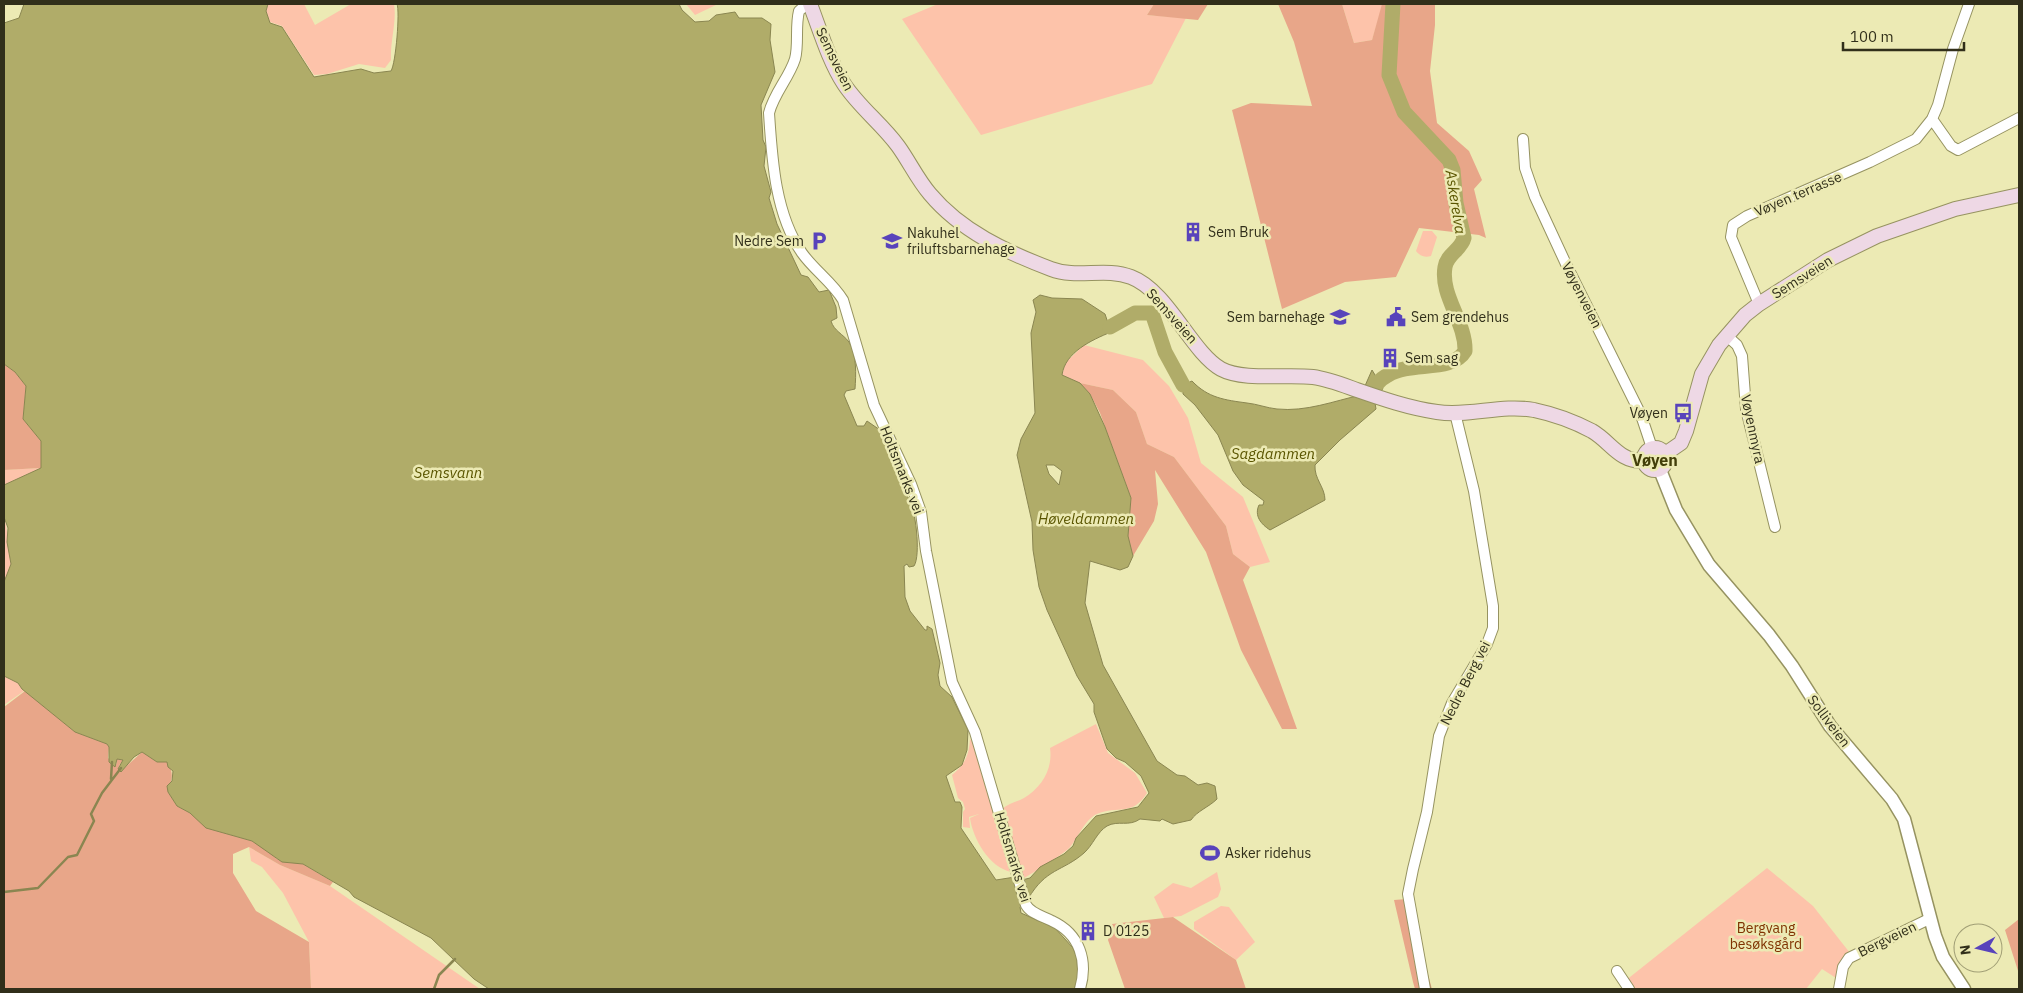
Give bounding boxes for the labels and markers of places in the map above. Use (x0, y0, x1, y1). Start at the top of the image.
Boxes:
building icon: Sem Bruk (1182, 221, 1204, 243)
place label: Sem Bruk (1208, 223, 1270, 241)
place label: Nakuhel friluftsbarnehage (907, 224, 1015, 258)
parking icon: Nedre Sem (808, 230, 830, 252)
school or university icon: Nakuhel friluftsbarnehage (881, 230, 903, 252)
place label: Nedre Sem (734, 232, 804, 250)
school or university icon: Sem barnehage (1329, 306, 1351, 328)
public building icon: Sem grendehus (1385, 306, 1407, 328)
place label: Sem barnehage (1227, 308, 1325, 326)
place label: Sem grendehus (1411, 308, 1509, 326)
building icon: Sem sag (1379, 347, 1401, 369)
place label: Sem sag (1405, 349, 1459, 367)
bus stop icon: Vøyen (1672, 402, 1694, 424)
place label: Vøyen (1629, 404, 1668, 422)
sports icon: Asker ridehus (1199, 842, 1221, 864)
place label: Asker ridehus (1225, 844, 1311, 862)
building icon: D 0125 (1077, 920, 1099, 942)
place label: D 0125 (1103, 922, 1149, 940)

